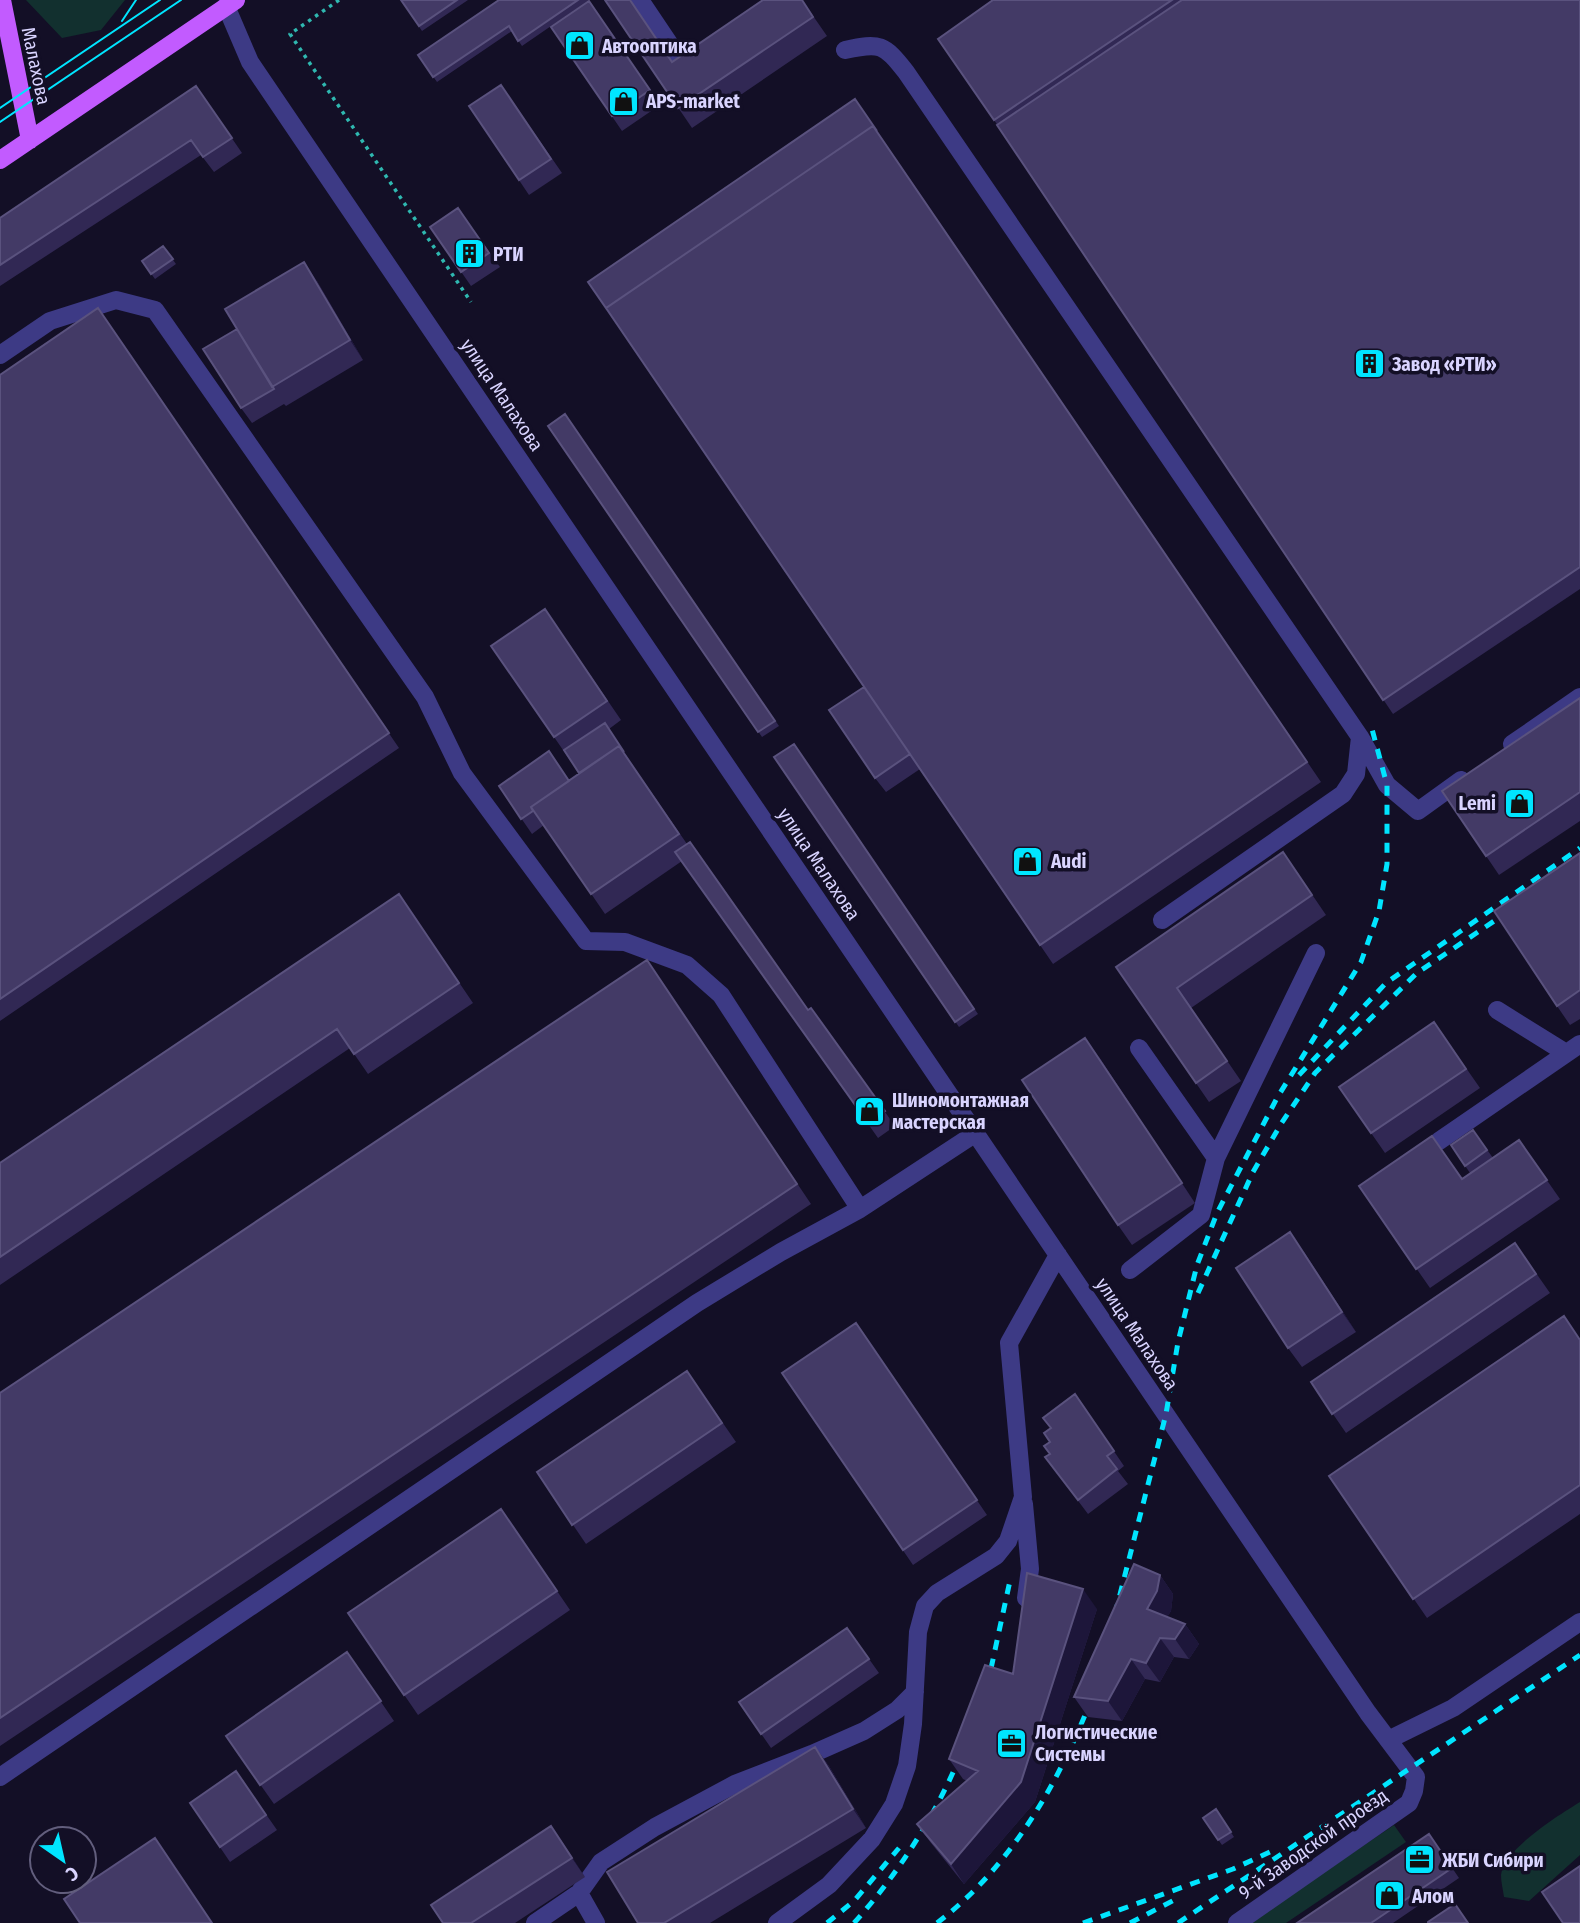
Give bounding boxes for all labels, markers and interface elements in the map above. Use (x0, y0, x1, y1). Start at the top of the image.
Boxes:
street label: Малахова (17, 25, 55, 107)
shop icon: Автооптика (562, 29, 596, 63)
place label: Автооптика (601, 35, 697, 58)
shop icon: АPS-market (606, 84, 640, 118)
place label: АPS-market (645, 90, 740, 113)
building icon: РТИ (453, 237, 487, 271)
place label: РТИ (493, 243, 524, 266)
street label: улица Малахова (456, 334, 548, 456)
building icon: Завод «РТИ» (1352, 347, 1386, 381)
place label: Завод «РТИ» (1391, 353, 1497, 376)
shop icon: Lemi (1502, 786, 1536, 820)
place label: Lemi (1458, 792, 1496, 815)
street label: улица Малахова (773, 803, 865, 925)
shop icon: Audi (1011, 844, 1045, 878)
place label: Audi (1050, 850, 1087, 873)
place label: Шиномонтажная мастерская (892, 1089, 1029, 1134)
shop icon: Шиномонтажная мастерская (852, 1094, 886, 1128)
street label: улица Малахова (1091, 1273, 1183, 1395)
place label: Логистические Системы (1035, 1721, 1158, 1766)
office icon: Логистические Системы (995, 1726, 1029, 1760)
street label: 9-й Заводской проезд (1234, 1784, 1392, 1904)
north arrow (28, 1825, 98, 1895)
office icon: ЖБИ Сибири (1402, 1843, 1436, 1877)
place label: ЖБИ Сибири (1441, 1849, 1544, 1872)
text: С (62, 1861, 83, 1886)
shop icon: Алом (1372, 1879, 1406, 1913)
place label: Алом (1411, 1885, 1454, 1908)

